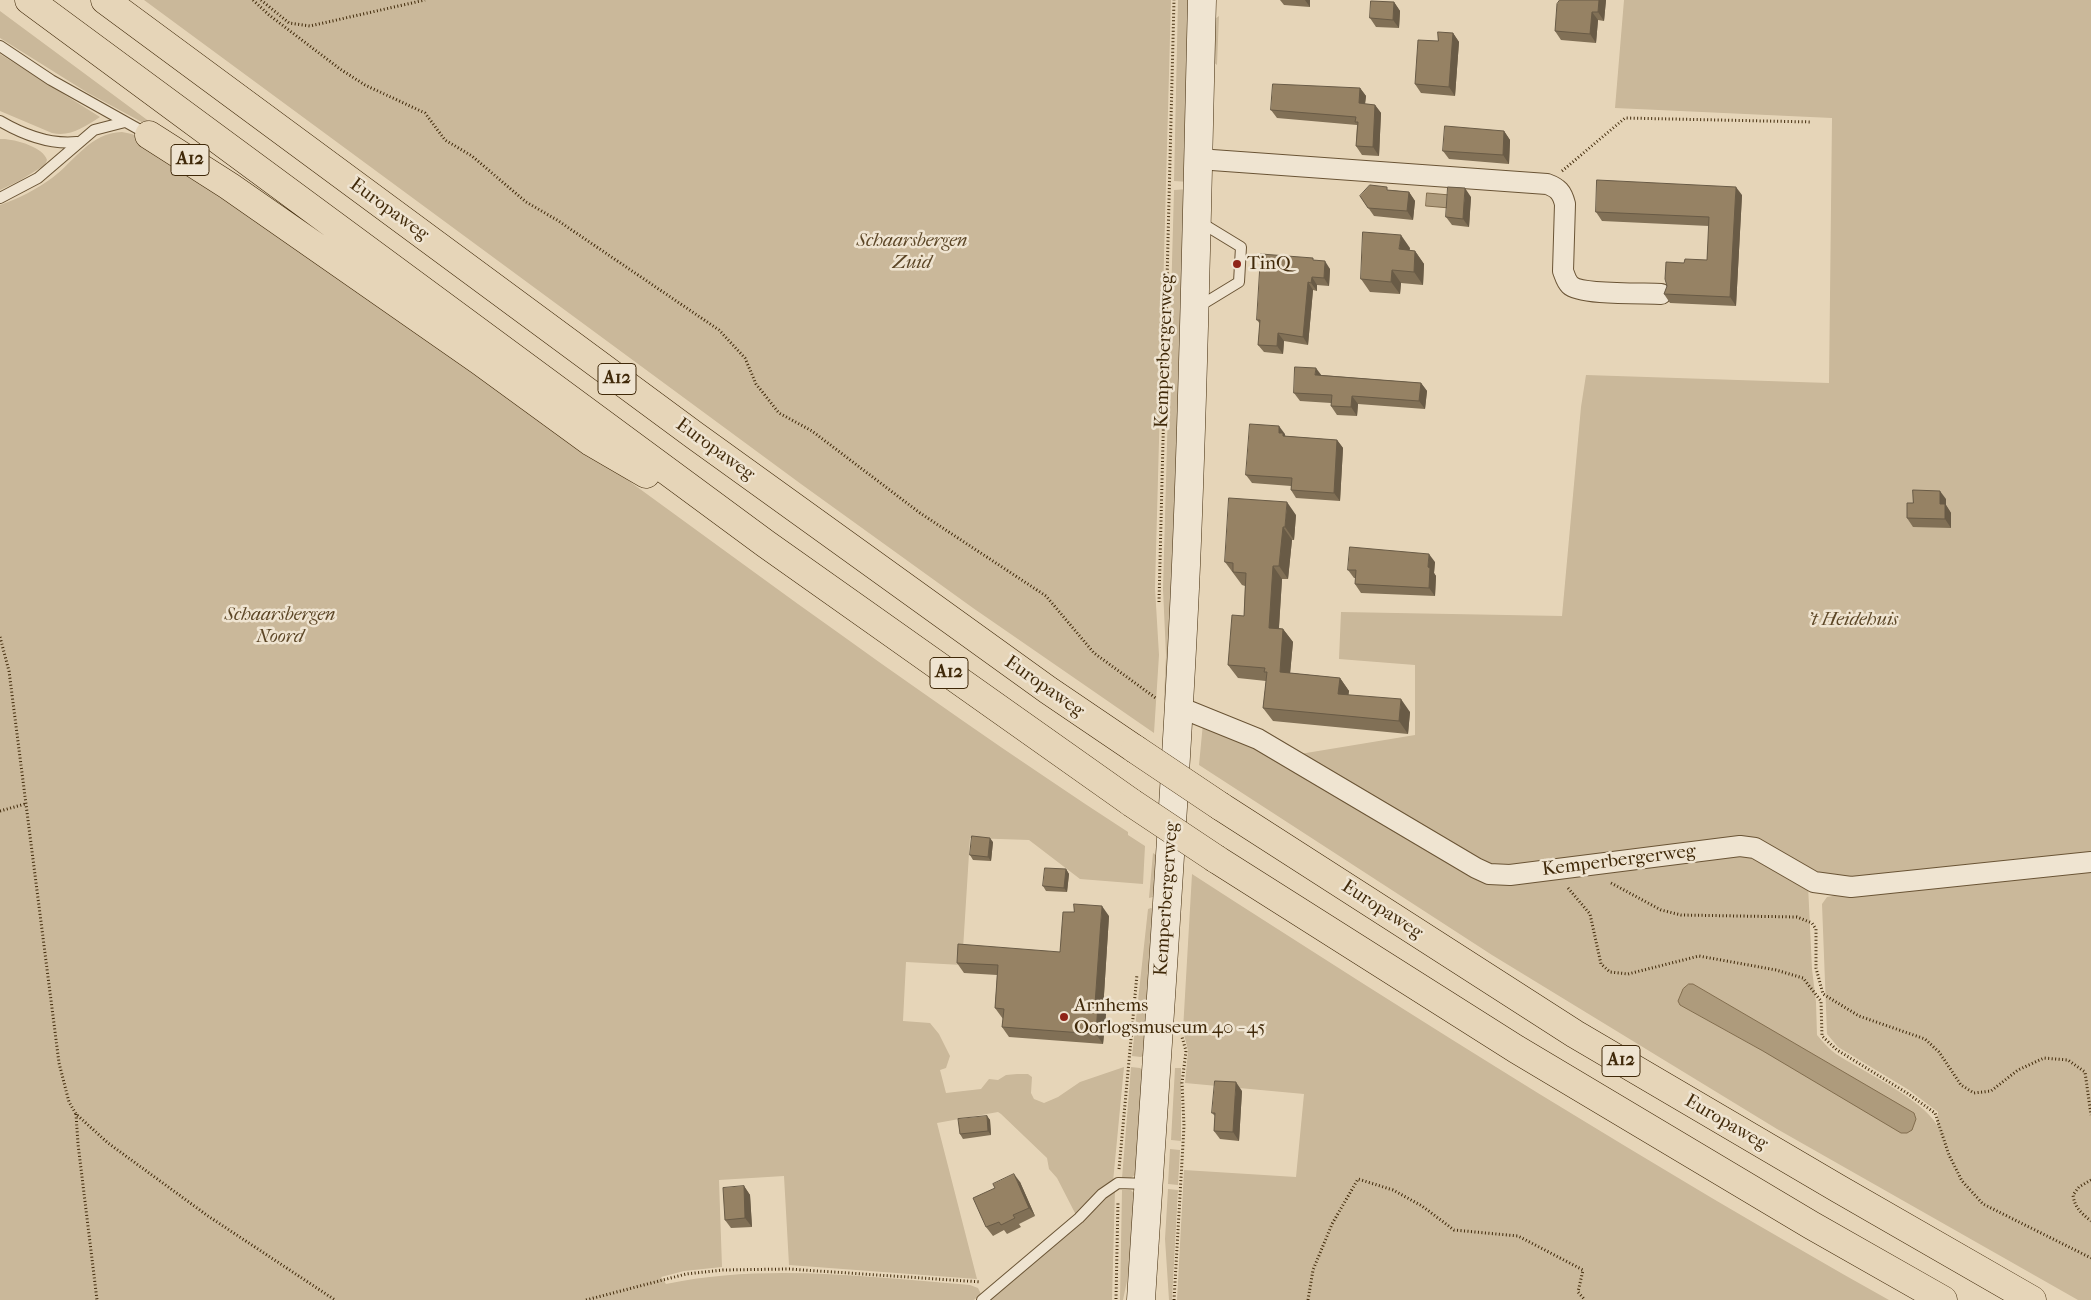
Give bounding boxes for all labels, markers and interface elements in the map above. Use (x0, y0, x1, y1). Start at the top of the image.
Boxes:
road number: A12 (171, 144, 209, 176)
street label: Europaweg (345, 174, 433, 246)
park label: Schaarsbergen Zuid (857, 230, 967, 274)
place label: TinQ (1247, 253, 1291, 275)
marker: TinQ (1231, 258, 1243, 270)
street label: Kemperbergerweg (1151, 273, 1179, 429)
road number: A12 (598, 364, 636, 394)
street label: Europaweg (671, 414, 759, 486)
park label: Schaarsbergen Noord (225, 604, 335, 648)
park label: 't Heidehuis (1808, 609, 1898, 631)
street label: Europaweg (1000, 651, 1088, 723)
road number: A12 (930, 658, 968, 688)
street label: Kemperbergerweg (1150, 821, 1184, 977)
street label: Kemperbergerweg (1541, 840, 1697, 882)
street label: Europaweg (1337, 875, 1427, 945)
place label: Arnhems Oorlogsmuseum 40 - 45 (1074, 995, 1265, 1039)
marker: Arnhems Oorlogsmuseum 40 - 45 (1058, 1011, 1070, 1023)
road number: A12 (1602, 1046, 1640, 1076)
street label: Europaweg (1680, 1090, 1772, 1156)

